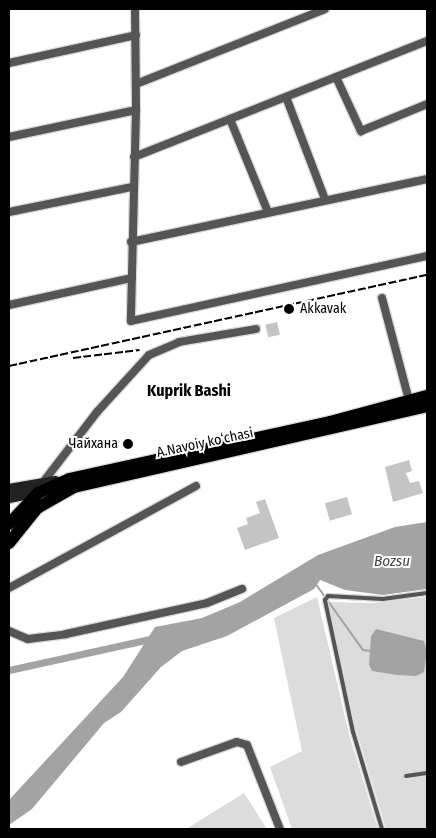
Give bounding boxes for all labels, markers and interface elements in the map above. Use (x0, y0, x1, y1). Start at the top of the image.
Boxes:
place label: Akkavak (300, 301, 346, 317)
marker: Akkavak (282, 302, 296, 316)
district label: Kuprik Bashi (147, 381, 231, 401)
street label: A.Navoiy ko‘chasi (155, 425, 255, 461)
place label: Чайхана (69, 436, 118, 452)
marker: Чайхана (122, 438, 134, 450)
water label: Bozsu (374, 553, 410, 571)

